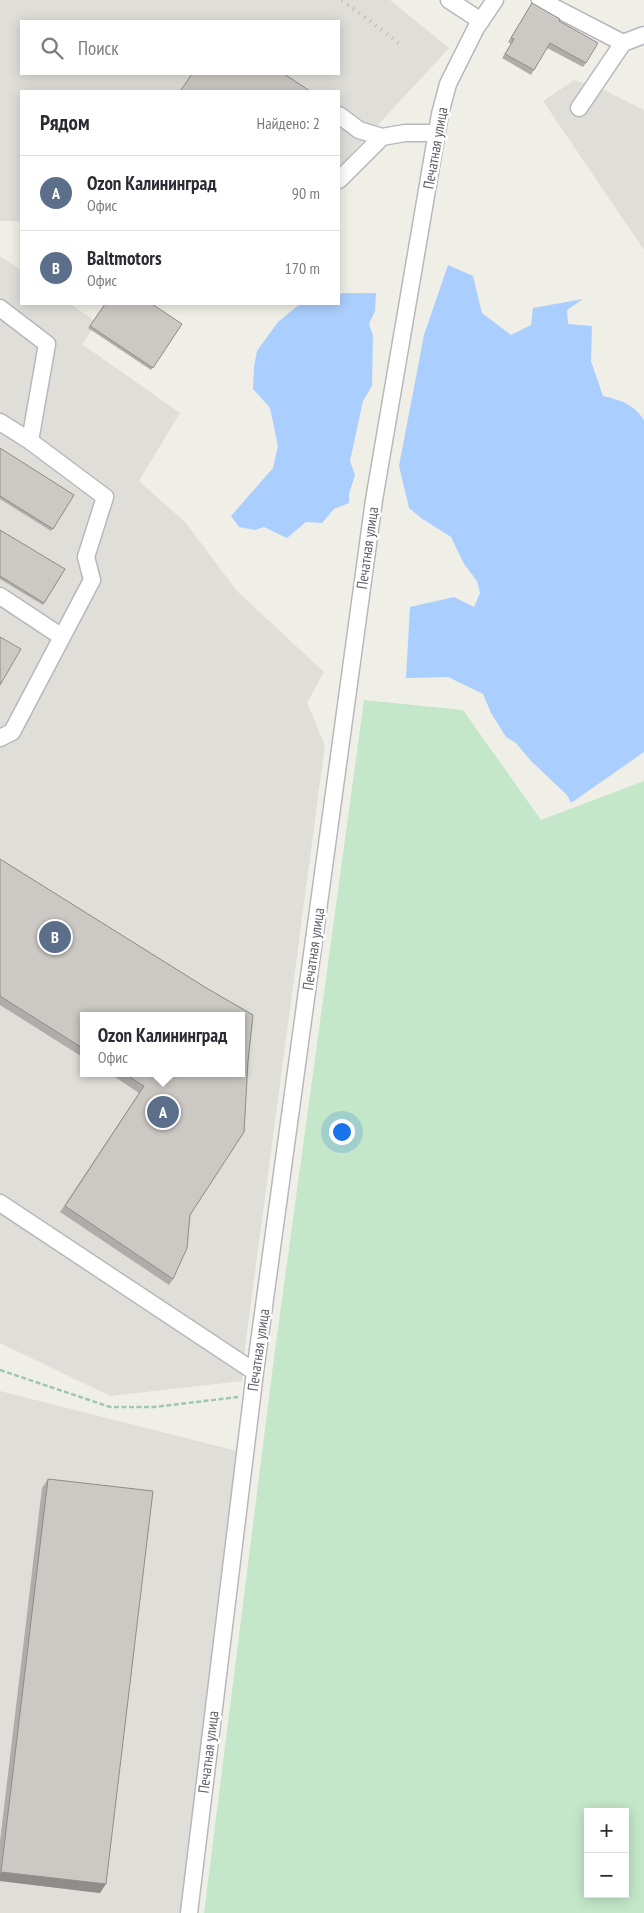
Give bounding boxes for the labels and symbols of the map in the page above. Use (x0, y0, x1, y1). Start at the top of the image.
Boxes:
street label: Печатная улица (418, 105, 452, 191)
street label: Печатная улица (352, 506, 382, 590)
street label: Печатная улица (298, 907, 328, 991)
pin: B (39, 918, 71, 956)
pin: A (147, 1093, 179, 1131)
your location (329, 1119, 355, 1145)
street label: Печатная улица (243, 1308, 273, 1392)
street label: Печатная улица (194, 1710, 222, 1794)

